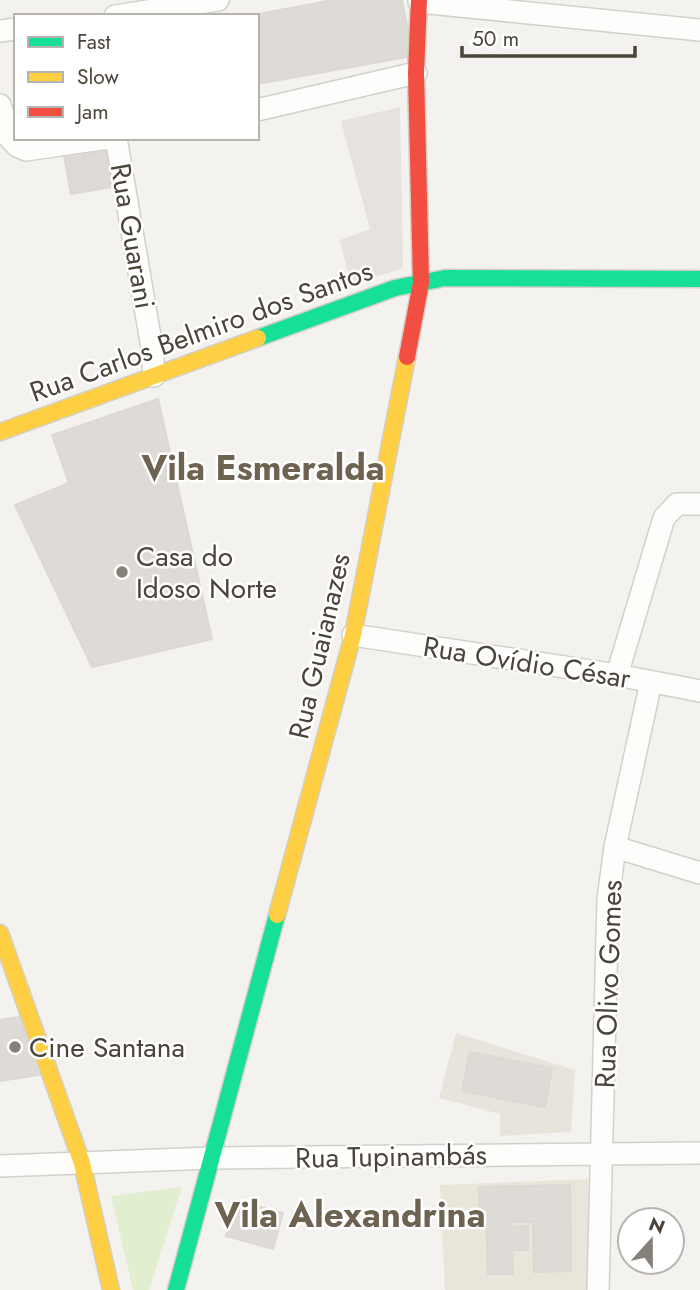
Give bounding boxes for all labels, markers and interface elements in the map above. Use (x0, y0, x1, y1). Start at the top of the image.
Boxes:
legend (14, 14, 259, 140)
scale bar (462, 14, 635, 58)
text: 50 m (472, 24, 519, 54)
text: Fast (77, 27, 110, 57)
text: Slow (77, 62, 119, 92)
text: Jam (74, 97, 109, 127)
street label: Rua Guarani (100, 160, 165, 312)
street label: Rua Carlos Belmiro dos Santos (24, 250, 378, 413)
district label: Vila Esmeralda (140, 443, 385, 493)
place label: Casa do Idoso Norte (136, 536, 277, 609)
street label: Rua Guaianazes (278, 549, 361, 743)
marker: Casa do Idoso Norte (114, 564, 130, 580)
street label: Rua Ovídio César (420, 626, 634, 699)
street label: Rua Olivo Gomes (584, 879, 633, 1089)
place label: Cine Santana (29, 1027, 185, 1068)
marker: Cine Santana (7, 1039, 23, 1055)
street label: Rua Tupinambás (295, 1134, 487, 1179)
district label: Vila Alexandrina (213, 1190, 486, 1240)
north arrow (616, 1206, 686, 1276)
text: N (645, 1210, 669, 1241)

